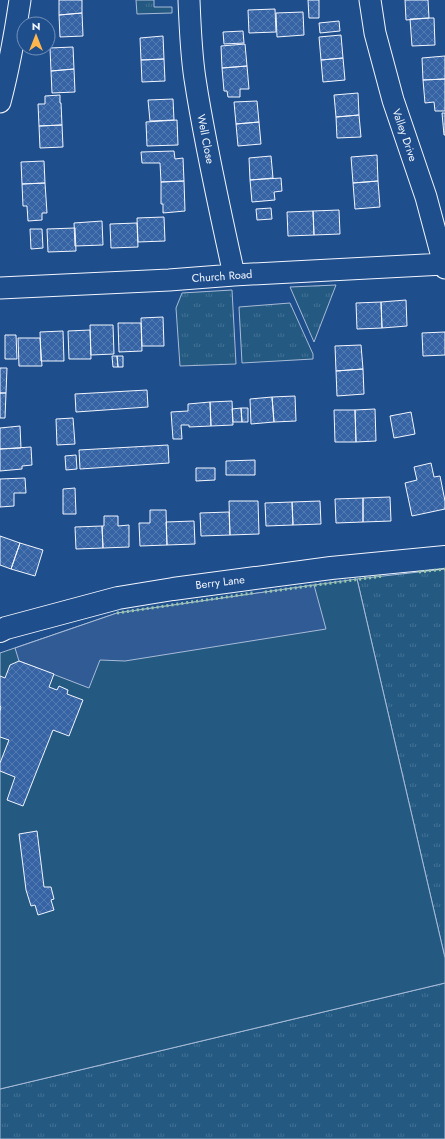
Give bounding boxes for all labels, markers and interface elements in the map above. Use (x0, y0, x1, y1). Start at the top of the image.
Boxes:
north arrow (16, 16, 56, 56)
text: N (32, 18, 40, 34)
street label: Valley Drive (389, 107, 422, 164)
street label: Well Close (193, 113, 219, 165)
street label: Church Road (191, 266, 253, 286)
street label: Berry Lane (194, 571, 246, 593)

